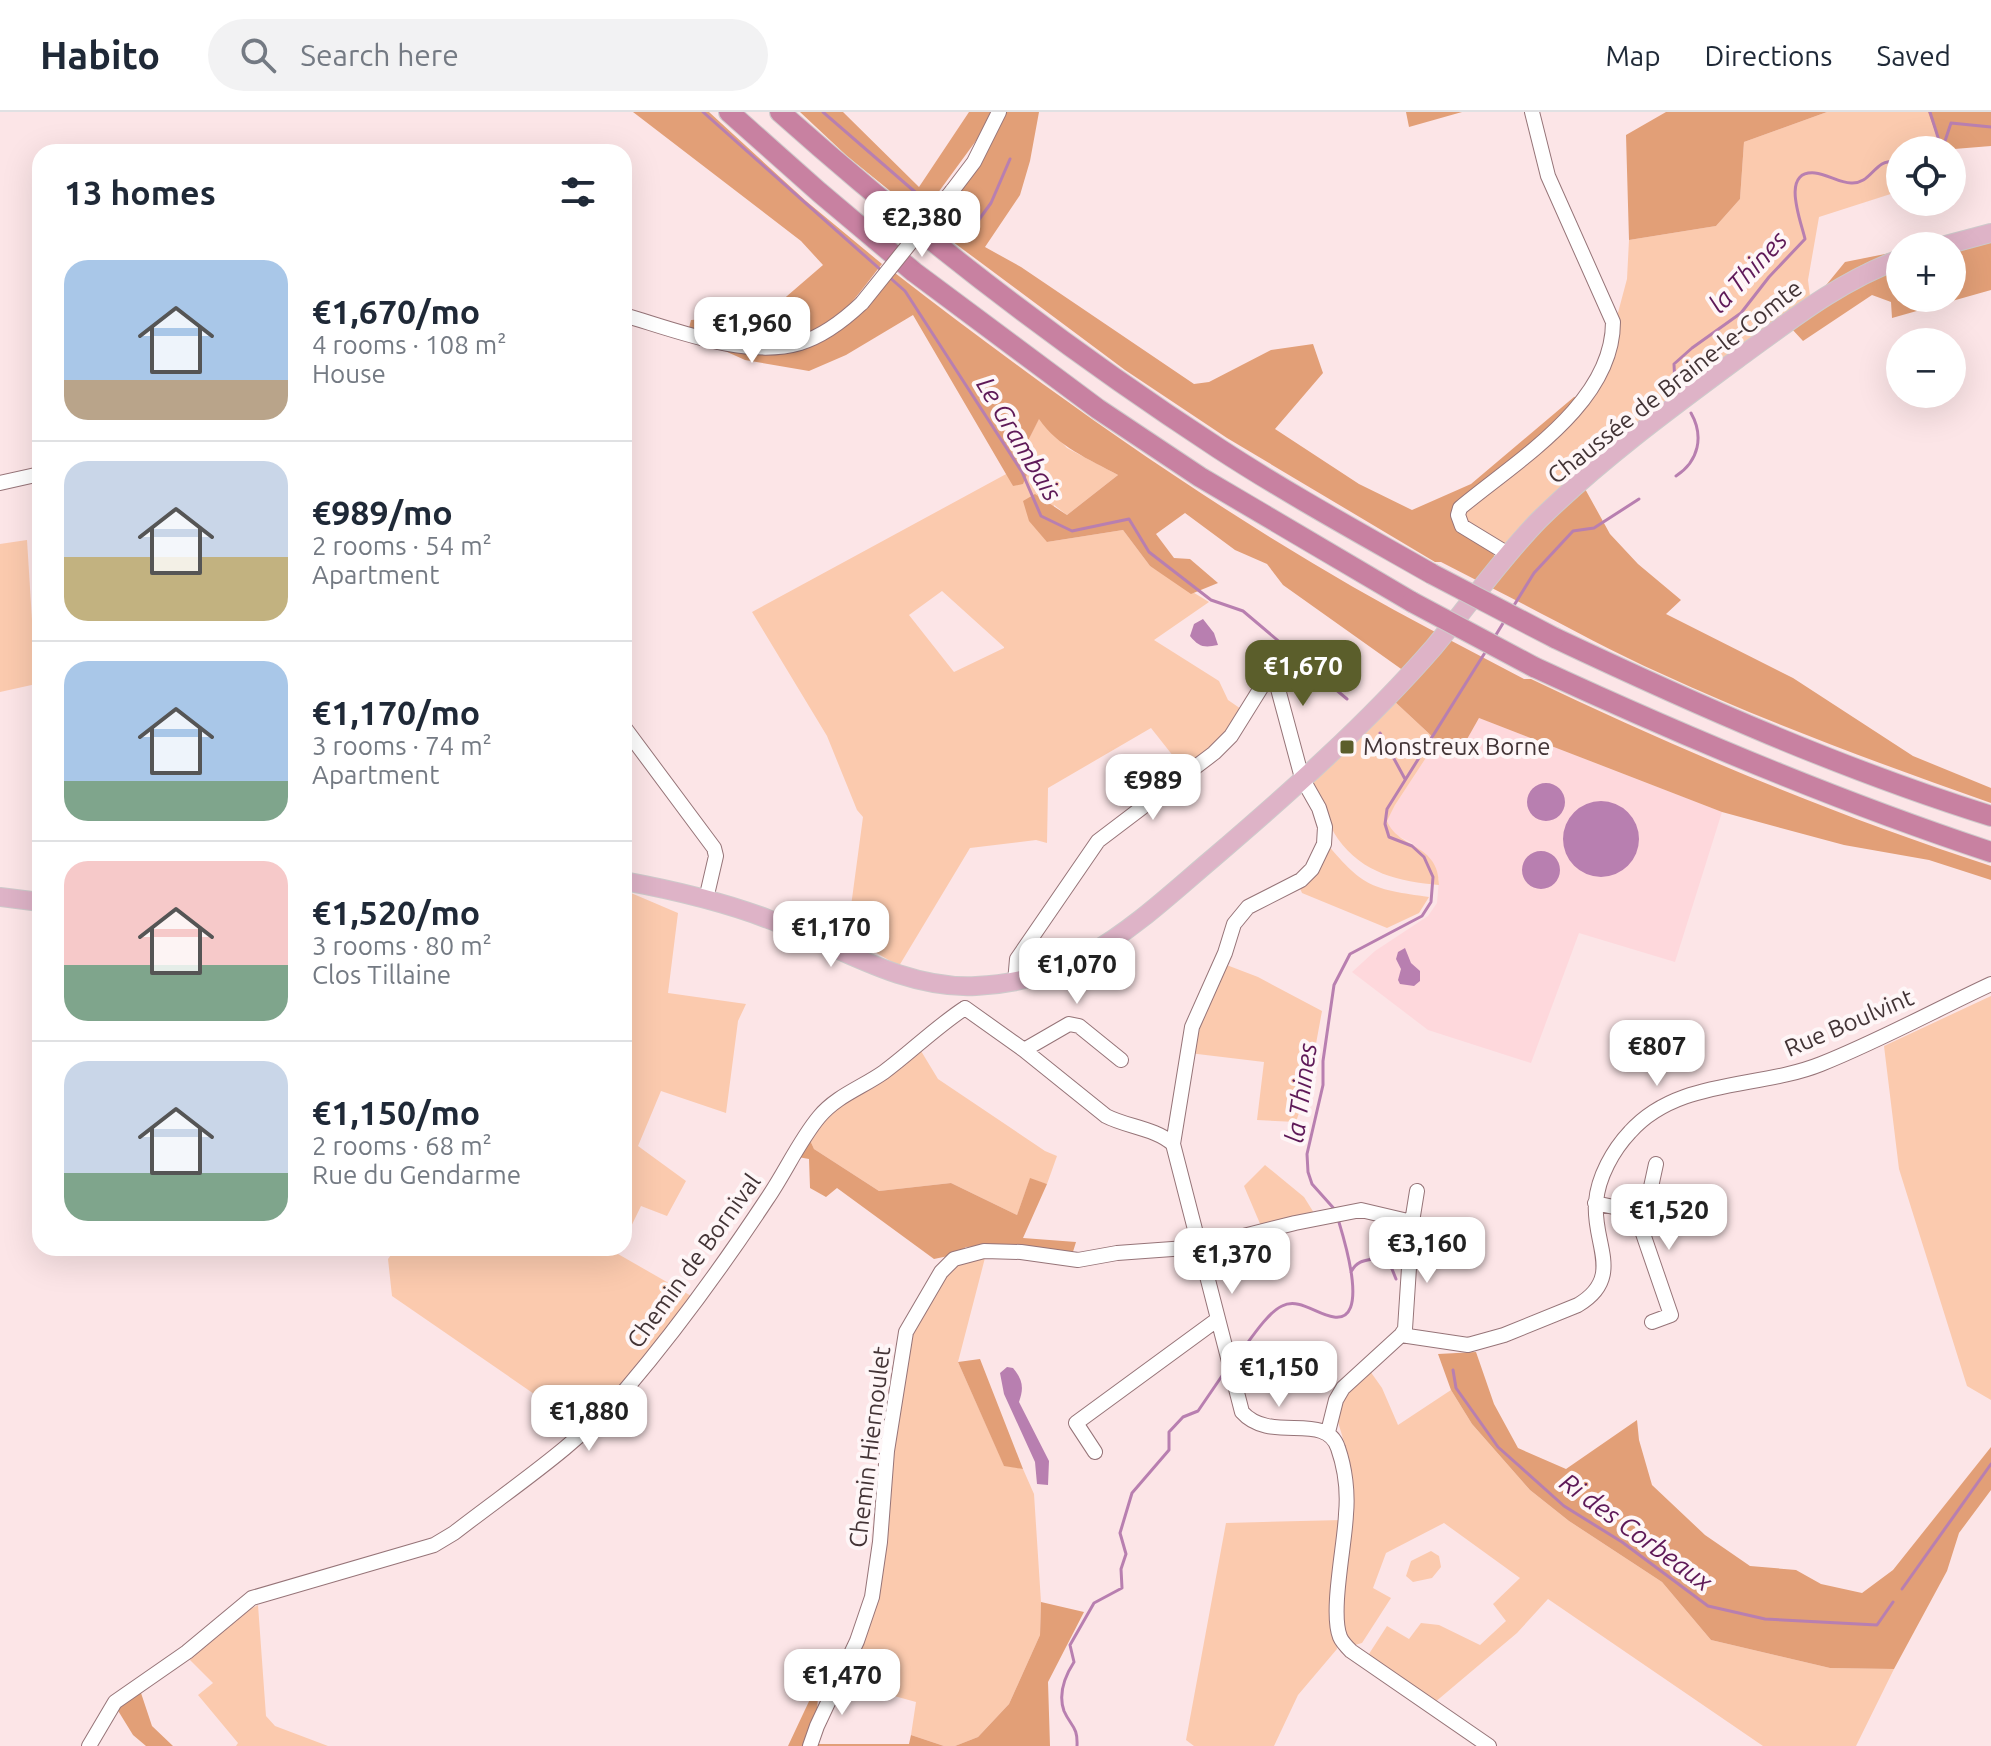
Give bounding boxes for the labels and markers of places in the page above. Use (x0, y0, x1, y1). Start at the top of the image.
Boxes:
pin: €2,380 (857, 191, 987, 259)
pin: €1,960 (687, 297, 817, 365)
pin: €1,670 (1238, 640, 1368, 708)
place label: Monstreux Borne (1363, 733, 1550, 760)
marker: Monstreux Borne (1338, 738, 1356, 756)
pin: €989 (1106, 754, 1200, 822)
pin: €1,170 (766, 901, 896, 969)
pin: €1,070 (1012, 938, 1142, 1006)
pin: €807 (1610, 1020, 1704, 1088)
pin: €1,520 (1604, 1184, 1734, 1252)
pin: €3,160 (1362, 1217, 1492, 1285)
pin: €1,370 (1167, 1228, 1297, 1296)
pin: €1,150 (1214, 1341, 1344, 1409)
pin: €1,880 (524, 1385, 654, 1453)
pin: €1,470 (777, 1649, 907, 1717)

